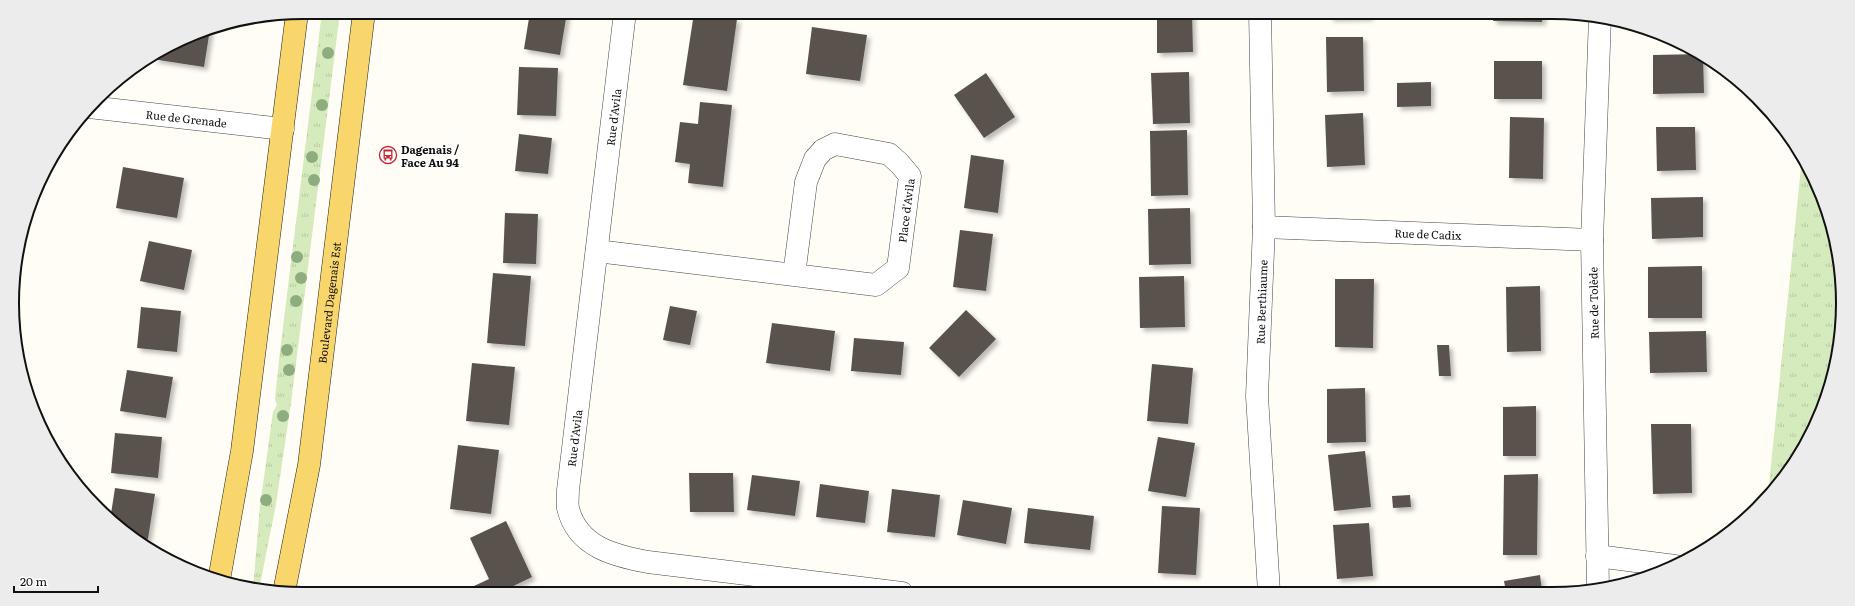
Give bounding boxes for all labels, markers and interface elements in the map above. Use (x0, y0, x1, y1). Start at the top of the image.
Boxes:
street label: Rue d'Avila (602, 87, 624, 147)
street label: Rue de Grenade (145, 106, 228, 131)
place label: Dagenais / Face Au 94 (401, 141, 460, 170)
bus stop icon: Dagenais / Face Au 94 (378, 145, 398, 165)
street label: Place d'Avila (893, 177, 918, 244)
street label: Rue de Cadix (1394, 224, 1462, 243)
street label: Boulevard Dagenais Est (313, 240, 344, 364)
street label: Rue Berthiaume (1252, 259, 1270, 345)
street label: Rue de Tolède (1584, 267, 1602, 339)
street label: Rue d'Avila (563, 408, 585, 468)
scale bar (14, 568, 98, 594)
text: 20 m (20, 572, 47, 590)

